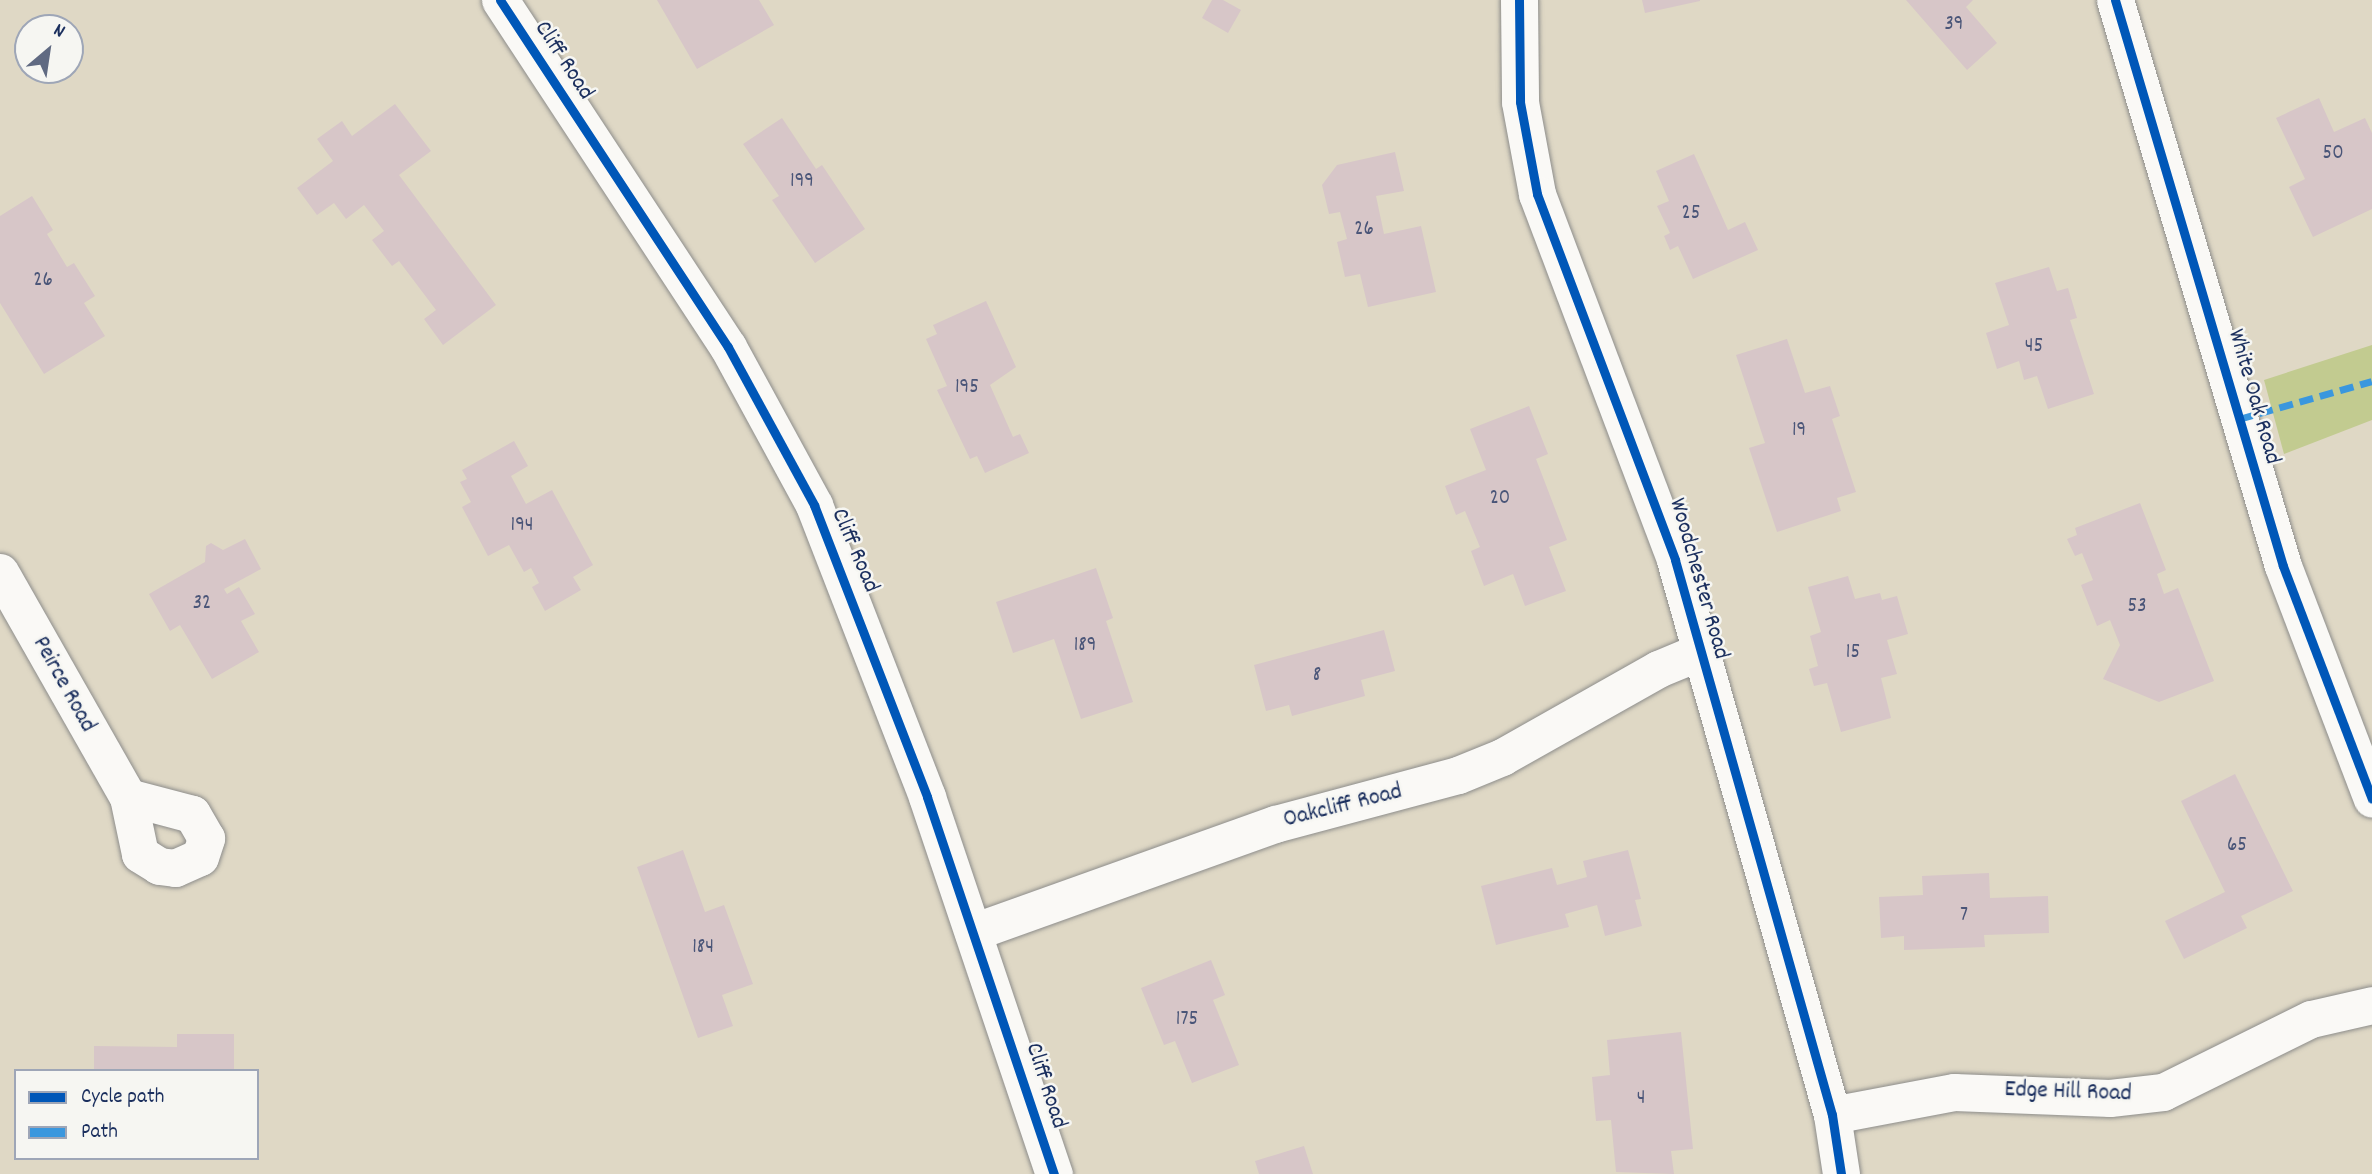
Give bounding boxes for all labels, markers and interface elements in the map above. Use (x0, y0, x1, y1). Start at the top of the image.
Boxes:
house number: 39 (1945, 12, 1963, 38)
north arrow (14, 14, 84, 84)
street label: Cliff Road (527, 16, 599, 106)
text: N (48, 18, 69, 46)
house number: 50 (2322, 141, 2344, 167)
house number: 199 (790, 169, 814, 195)
house number: 25 (1682, 201, 1700, 227)
house number: 26 (1354, 217, 1374, 243)
house number: 26 (33, 268, 53, 294)
street label: White Oak Road (2220, 326, 2286, 468)
house number: 45 (2025, 334, 2043, 360)
house number: 195 (955, 375, 979, 401)
house number: 19 (1792, 418, 1806, 444)
house number: 20 (1490, 486, 1510, 512)
street label: Woodchester Road (1661, 495, 1735, 663)
street label: Cliff Road (823, 505, 885, 597)
house number: 194 (511, 513, 533, 539)
house number: 32 (193, 591, 211, 617)
house number: 53 (2127, 594, 2147, 620)
street label: Peirce Road (25, 632, 101, 738)
house number: 189 (1074, 633, 1096, 659)
house number: 15 (1846, 640, 1860, 666)
house number: 8 (1313, 663, 1321, 689)
street label: Oakcliff Road (1281, 778, 1405, 836)
house number: 65 (2227, 833, 2247, 859)
house number: 7 (1960, 903, 1968, 929)
house number: 184 (692, 935, 714, 961)
house number: 175 (1176, 1007, 1198, 1033)
street label: Cliff Road (1018, 1039, 1072, 1133)
legend (14, 1069, 259, 1160)
street label: Edge Hill Road (2004, 1076, 2132, 1110)
text: Cycle path (81, 1083, 164, 1113)
house number: 4 (1637, 1086, 1645, 1112)
text: Path (81, 1118, 118, 1148)

